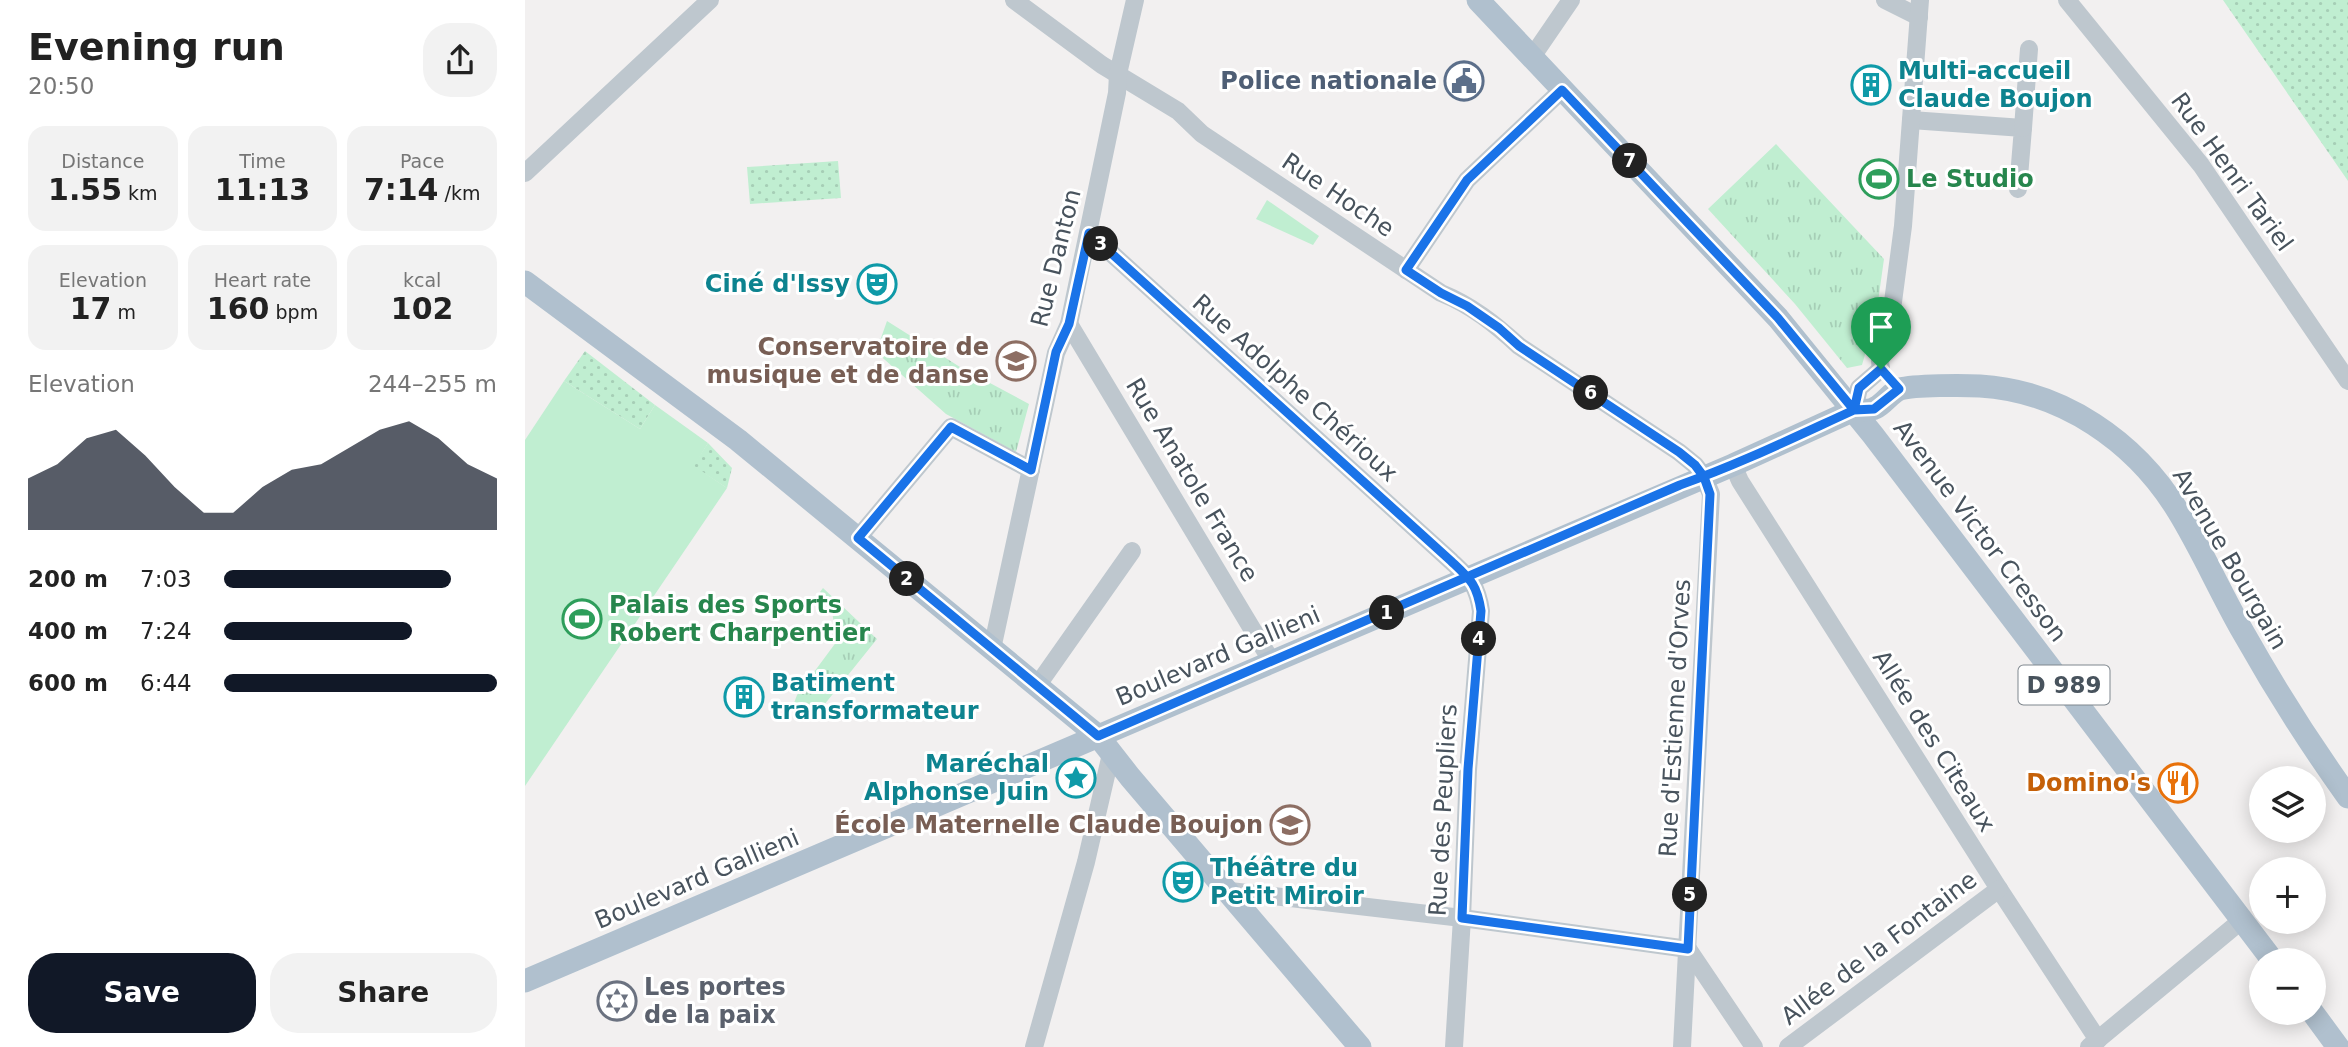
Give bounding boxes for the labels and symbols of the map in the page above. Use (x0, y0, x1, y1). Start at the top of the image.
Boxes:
place label: Multi-accueil Claude Boujon (1898, 57, 2093, 113)
public building icon: Police nationale (1443, 60, 1485, 102)
building icon: Multi-accueil Claude Boujon (1850, 64, 1892, 106)
place label: Police nationale (1220, 67, 1437, 95)
street label: Rue Henri Tariel (2165, 87, 2299, 257)
pin: 7 (1613, 144, 1647, 178)
street label: Rue Hoche (1277, 147, 1399, 243)
sports icon: Le Studio (1858, 158, 1900, 200)
place label: Le Studio (1906, 165, 2034, 193)
street label: Rue Danton (1025, 186, 1087, 330)
pin: 3 (1083, 226, 1119, 262)
theatre icon: Ciné d'Issy (856, 263, 898, 305)
place label: Ciné d'Issy (705, 270, 850, 298)
street label: Rue Adolphe Chérioux (1187, 289, 1403, 487)
pin (1851, 297, 1911, 369)
place label: Conservatoire de musique et de danse (707, 333, 989, 389)
school or university icon: Conservatoire de musique et de danse (995, 340, 1037, 382)
street label: Rue Anatole France (1120, 373, 1264, 587)
pin: 6 (1573, 376, 1609, 410)
street label: Avenue Victor Cresson (1888, 415, 2072, 647)
street label: Avenue Bourgain (2167, 463, 2293, 655)
pin: 2 (889, 562, 925, 596)
street label: Rue d'Estienne d'Orves (1654, 578, 1696, 858)
place label: Palais des Sports Robert Charpentier (609, 591, 870, 647)
pin: 1 (1369, 596, 1405, 630)
sports icon: Palais des Sports Robert Charpentier (561, 598, 603, 640)
street label: Boulevard Gallieni (1112, 600, 1324, 712)
pin: 4 (1461, 622, 1497, 656)
street label: Allée des Citeaux (1867, 645, 2001, 837)
road number: D 989 (2019, 666, 2109, 705)
place label: Batiment transformateur (771, 669, 979, 725)
building icon: Batiment transformateur (723, 676, 765, 718)
street label: Rue des Peupliers (1423, 703, 1463, 917)
place label: Maréchal Alphonse Juin (864, 750, 1049, 806)
place icon: Maréchal Alphonse Juin (1055, 757, 1097, 799)
restaurant icon: Domino's (2157, 762, 2199, 804)
place label: Domino's (2026, 769, 2151, 797)
school or university icon: École Maternelle Claude Boujon (1269, 804, 1311, 846)
place label: École Maternelle Claude Boujon (834, 810, 1263, 839)
street label: Boulevard Gallieni (591, 823, 803, 935)
place label: Théâtre du Petit Miroir (1210, 854, 1364, 910)
theatre icon: Théâtre du Petit Miroir (1162, 861, 1204, 903)
street label: Allée de la Fontaine (1776, 865, 1982, 1031)
pin: 5 (1673, 878, 1707, 912)
place label: Les portes de la paix (644, 973, 786, 1029)
synagogue icon: Les portes de la paix (596, 980, 638, 1022)

